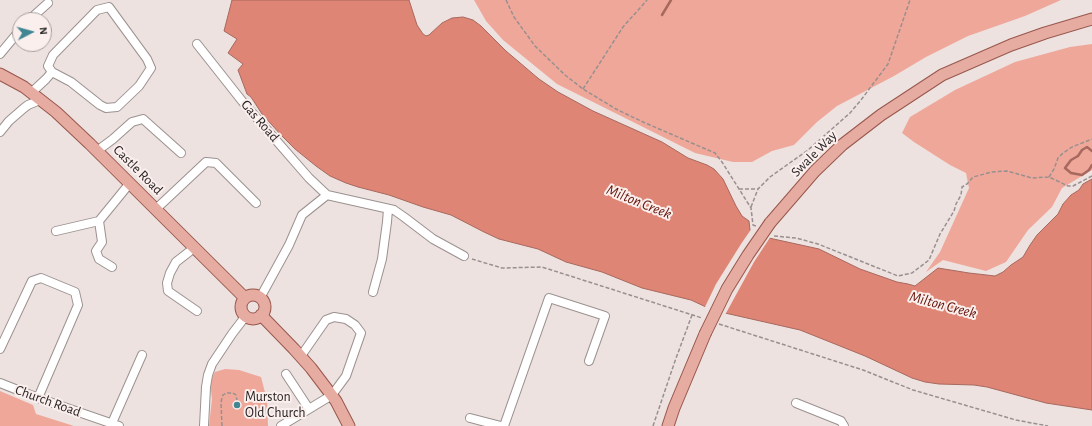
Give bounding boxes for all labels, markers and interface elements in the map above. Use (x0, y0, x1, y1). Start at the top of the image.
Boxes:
north arrow (12, 12, 52, 52)
text: N (38, 26, 49, 35)
street label: Gas Road (237, 97, 283, 145)
street label: Swale Way (787, 127, 841, 181)
street label: Castle Road (110, 142, 166, 198)
water label: Milton Creek (604, 181, 674, 223)
water label: Milton Creek (907, 287, 979, 323)
street label: Church Road (13, 381, 83, 421)
place label: Murston Old Church (245, 389, 306, 422)
marker: Murston Old Church (232, 400, 242, 410)

